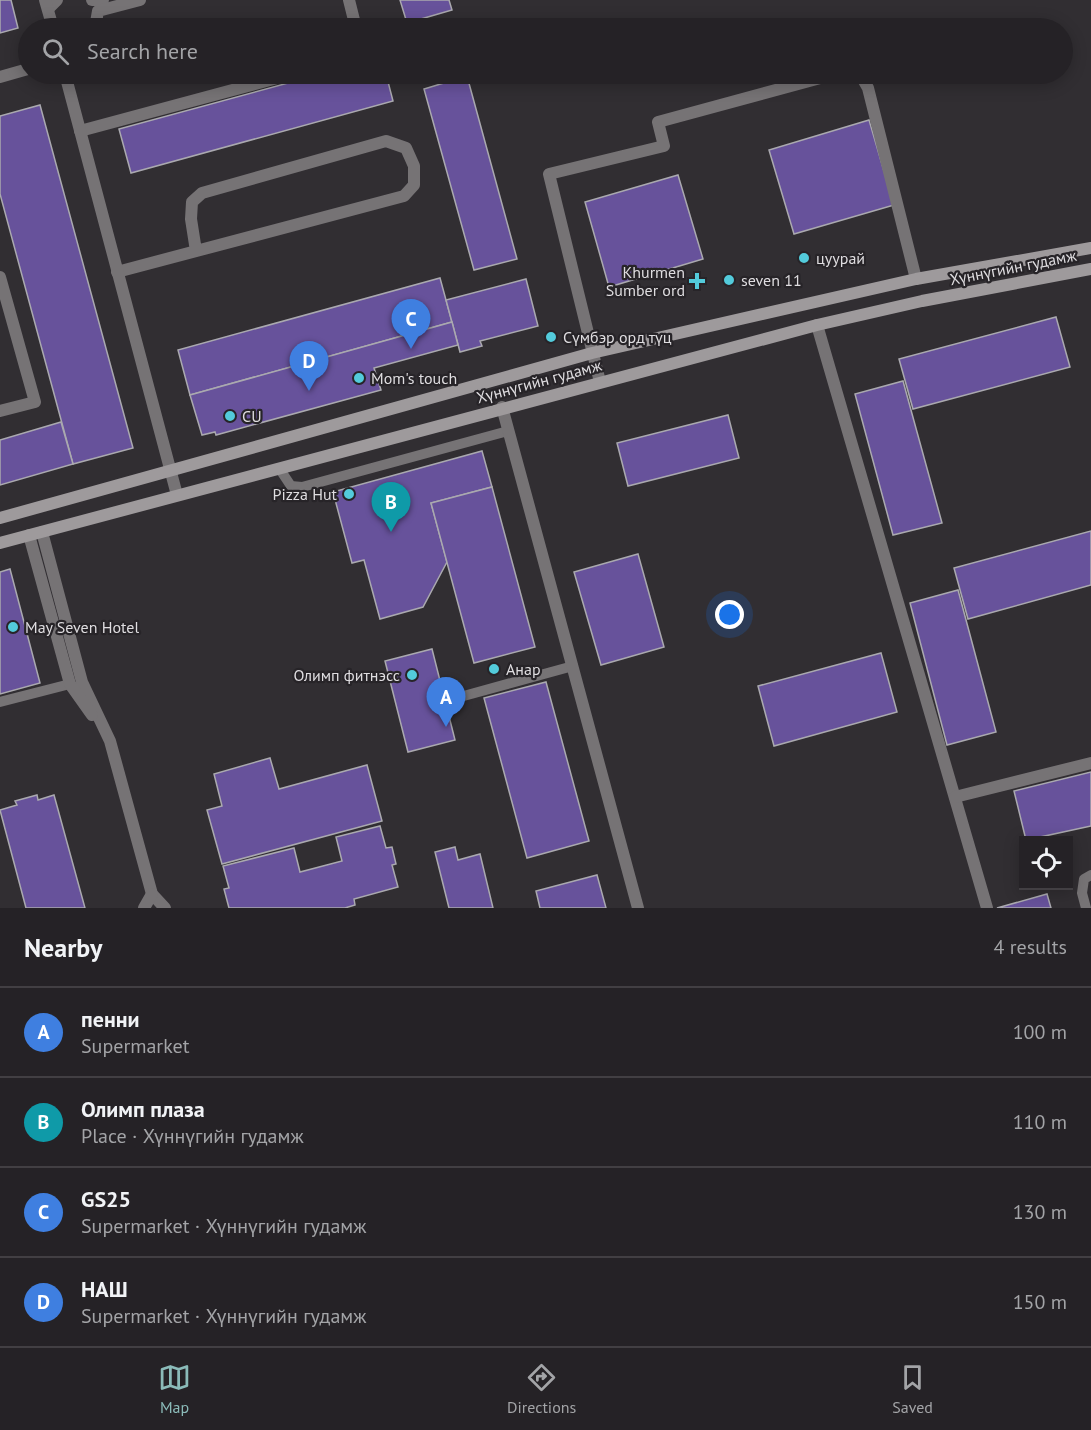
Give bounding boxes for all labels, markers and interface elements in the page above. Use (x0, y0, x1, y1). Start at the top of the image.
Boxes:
search box (18, 18, 1073, 84)
icon: search (39, 35, 72, 68)
text: Search here (87, 37, 198, 65)
street label: Хүннүгийн гудамж (948, 245, 1079, 289)
place label: цуурай (816, 248, 865, 268)
marker: цуурай (797, 251, 811, 265)
place label: Khurmen Sumber ord (606, 262, 685, 300)
place label: seven 11 (741, 270, 802, 290)
marker: seven 11 (722, 273, 736, 287)
marker: Khurmen Sumber ord (690, 274, 704, 288)
pin: C (392, 300, 430, 349)
place label: Сүмбэр орд түц (563, 327, 672, 347)
marker: Сүмбэр орд түц (544, 330, 558, 344)
pin: D (290, 342, 328, 391)
street label: Хүннүгийн гудамж (474, 355, 604, 407)
place label: Mom's touch (371, 368, 457, 388)
marker: Mom's touch (352, 371, 366, 385)
place label: CU (242, 406, 262, 426)
marker: CU (223, 409, 237, 423)
pin: B (372, 482, 410, 532)
place label: Pizza Hut (272, 484, 338, 504)
marker: Pizza Hut (342, 487, 356, 501)
your location (715, 600, 744, 629)
place label: May Seven Hotel (25, 617, 139, 637)
marker: May Seven Hotel (6, 620, 20, 634)
place label: Анар (506, 659, 541, 679)
marker: Анар (487, 662, 501, 676)
place label: Олимп фитнэсс (293, 665, 400, 685)
marker: Олимп фитнэсс (405, 668, 419, 682)
pin: A (426, 678, 466, 727)
map controls (1019, 836, 1073, 890)
button: locate (1019, 836, 1073, 890)
text: Nearby (24, 931, 102, 964)
text: 4 results (994, 934, 1067, 960)
text: пенни (81, 1005, 140, 1033)
text: A (37, 1019, 50, 1045)
text: 100 m (1013, 1019, 1067, 1045)
text: Supermarket (81, 1033, 189, 1059)
text: Олимп плаза (81, 1095, 205, 1123)
text: B (38, 1109, 49, 1135)
text: 110 m (1013, 1109, 1067, 1135)
text: Place · Хүннүгийн гудамж (81, 1123, 304, 1149)
text: GS25 (81, 1185, 131, 1213)
text: C (38, 1199, 49, 1225)
text: 130 m (1013, 1199, 1067, 1225)
text: Supermarket · Хүннүгийн гудамж (81, 1213, 366, 1239)
text: НАШ (81, 1275, 128, 1303)
text: D (37, 1289, 50, 1315)
text: 150 m (1013, 1289, 1067, 1315)
text: Supermarket · Хүннүгийн гудамж (81, 1303, 366, 1329)
tab: Map (158, 1361, 191, 1417)
tab: Directions (507, 1361, 576, 1417)
tab: Saved (892, 1361, 933, 1417)

